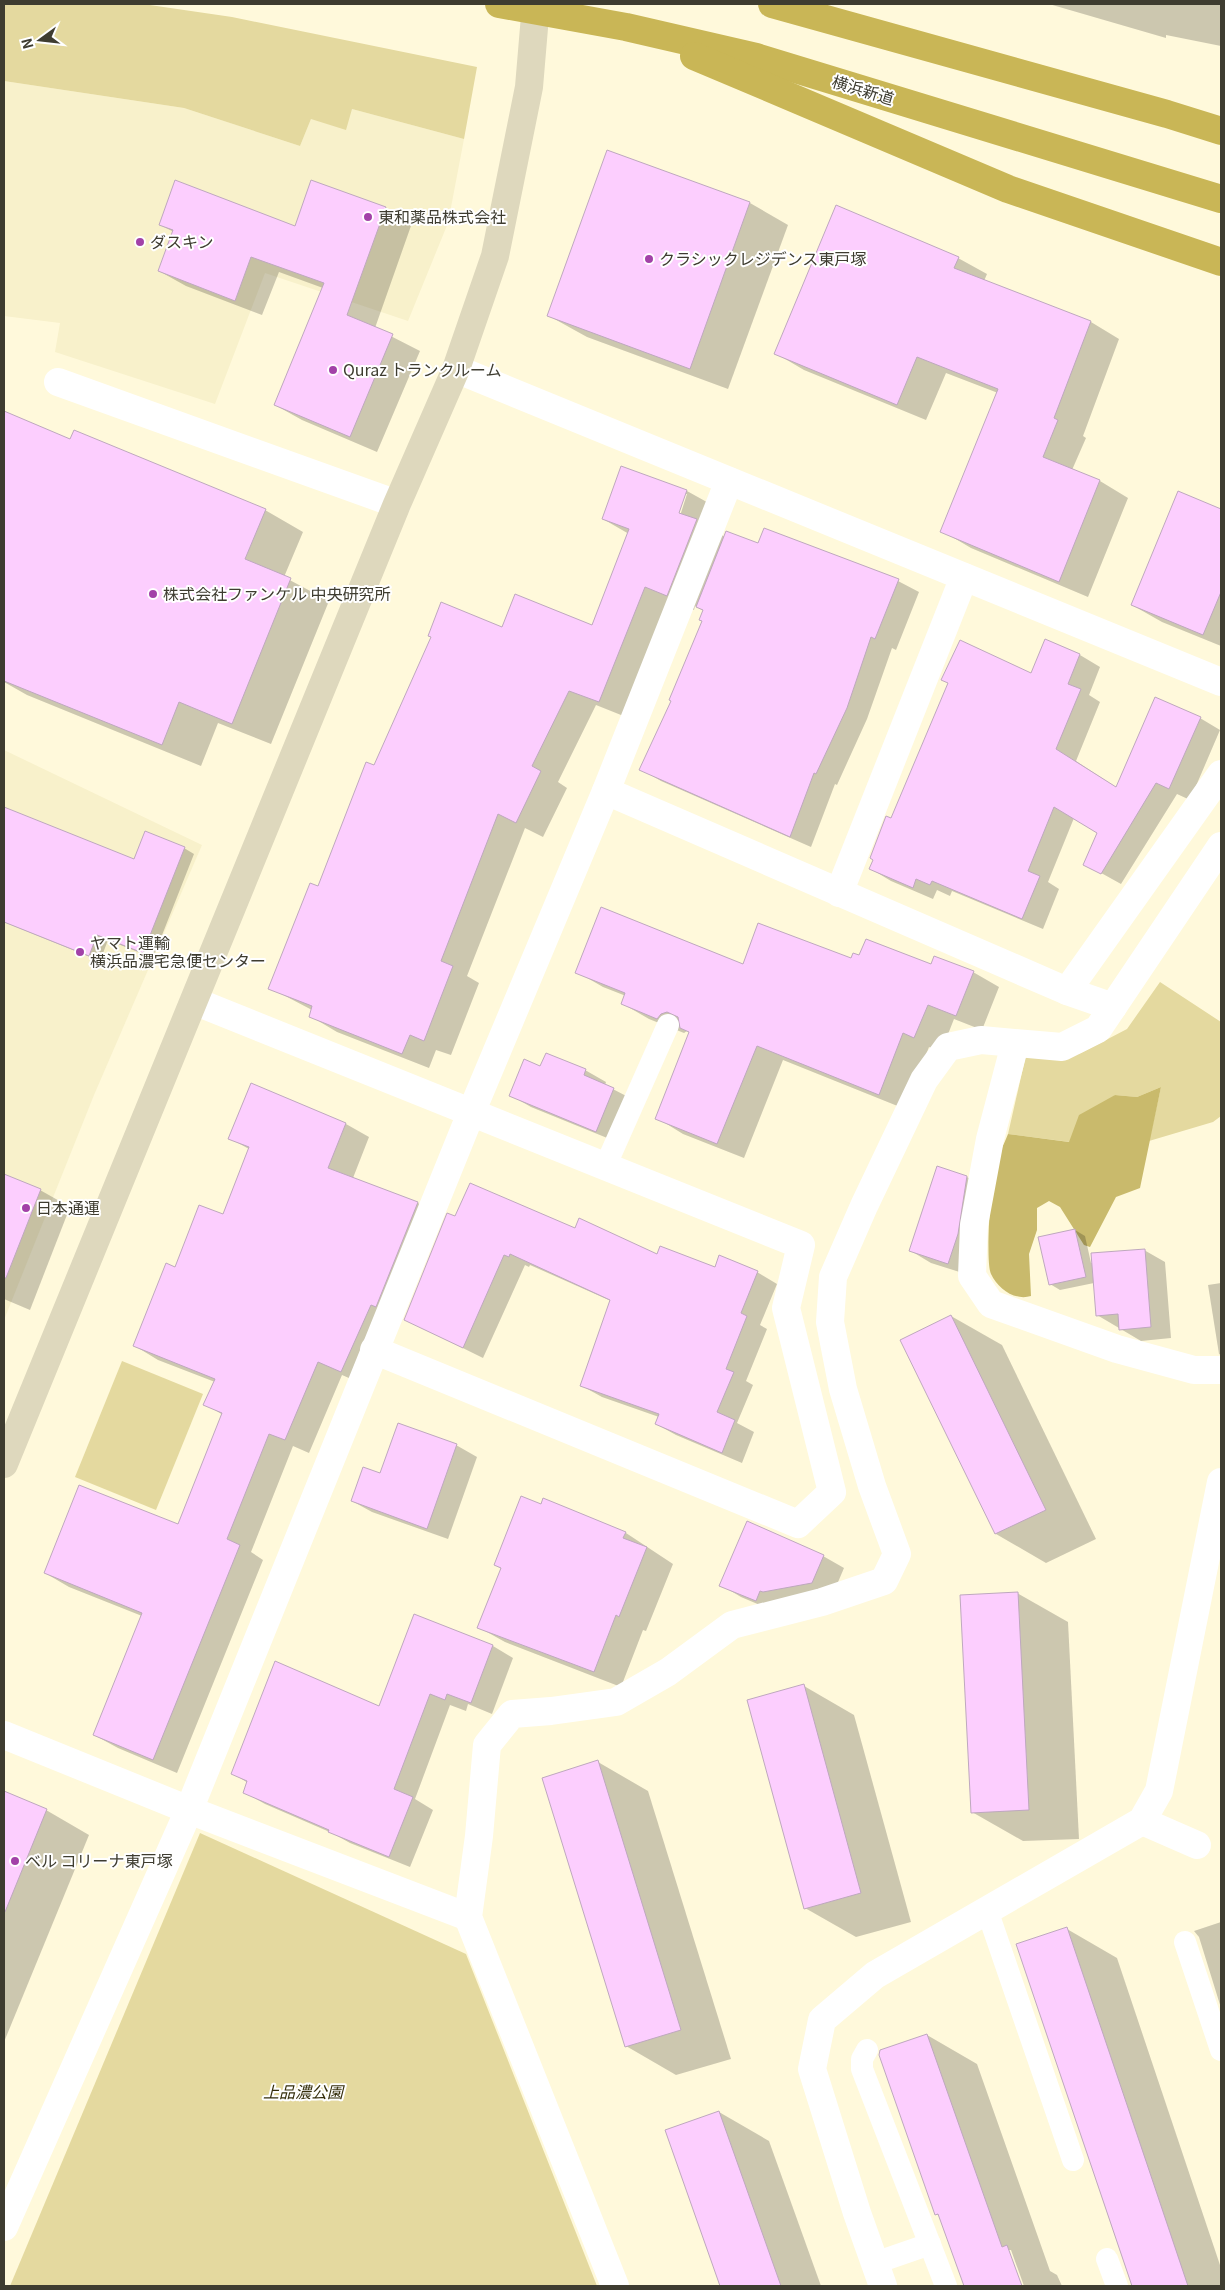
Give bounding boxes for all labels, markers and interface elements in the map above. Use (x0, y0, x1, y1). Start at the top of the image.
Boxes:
north arrow (15, 15, 65, 65)
text: N (15, 36, 37, 51)
street label: 横浜新道 (829, 68, 897, 110)
place label: 東和薬品株式会社 (378, 204, 506, 228)
marker: 東和薬品株式会社 (362, 211, 374, 223)
place label: ダスキン (150, 229, 214, 253)
marker: ダスキン (134, 236, 146, 248)
place label: クラシックレジデンス東戸塚 (659, 246, 866, 270)
marker: クラシックレジデンス東戸塚 (643, 253, 655, 265)
place label: Quraz トランクルーム (343, 357, 502, 381)
marker: Quraz トランクルーム (327, 364, 339, 376)
place label: 株式会社ファンケル 中央研究所 (163, 581, 391, 605)
marker: 株式会社ファンケル 中央研究所 (147, 588, 159, 600)
place label: ヤマト運輸 横浜品濃宅急便センター (90, 930, 266, 972)
marker: ヤマト運輸 横浜品濃宅急便センター (74, 946, 86, 958)
place label: 日本通運 (36, 1195, 100, 1219)
marker: 日本通運 (20, 1202, 32, 1214)
place label: ベル コリーナ東戸塚 (25, 1848, 173, 1872)
marker: ベル コリーナ東戸塚 (9, 1855, 21, 1867)
park label: 上品濃公園 (263, 2079, 345, 2103)

